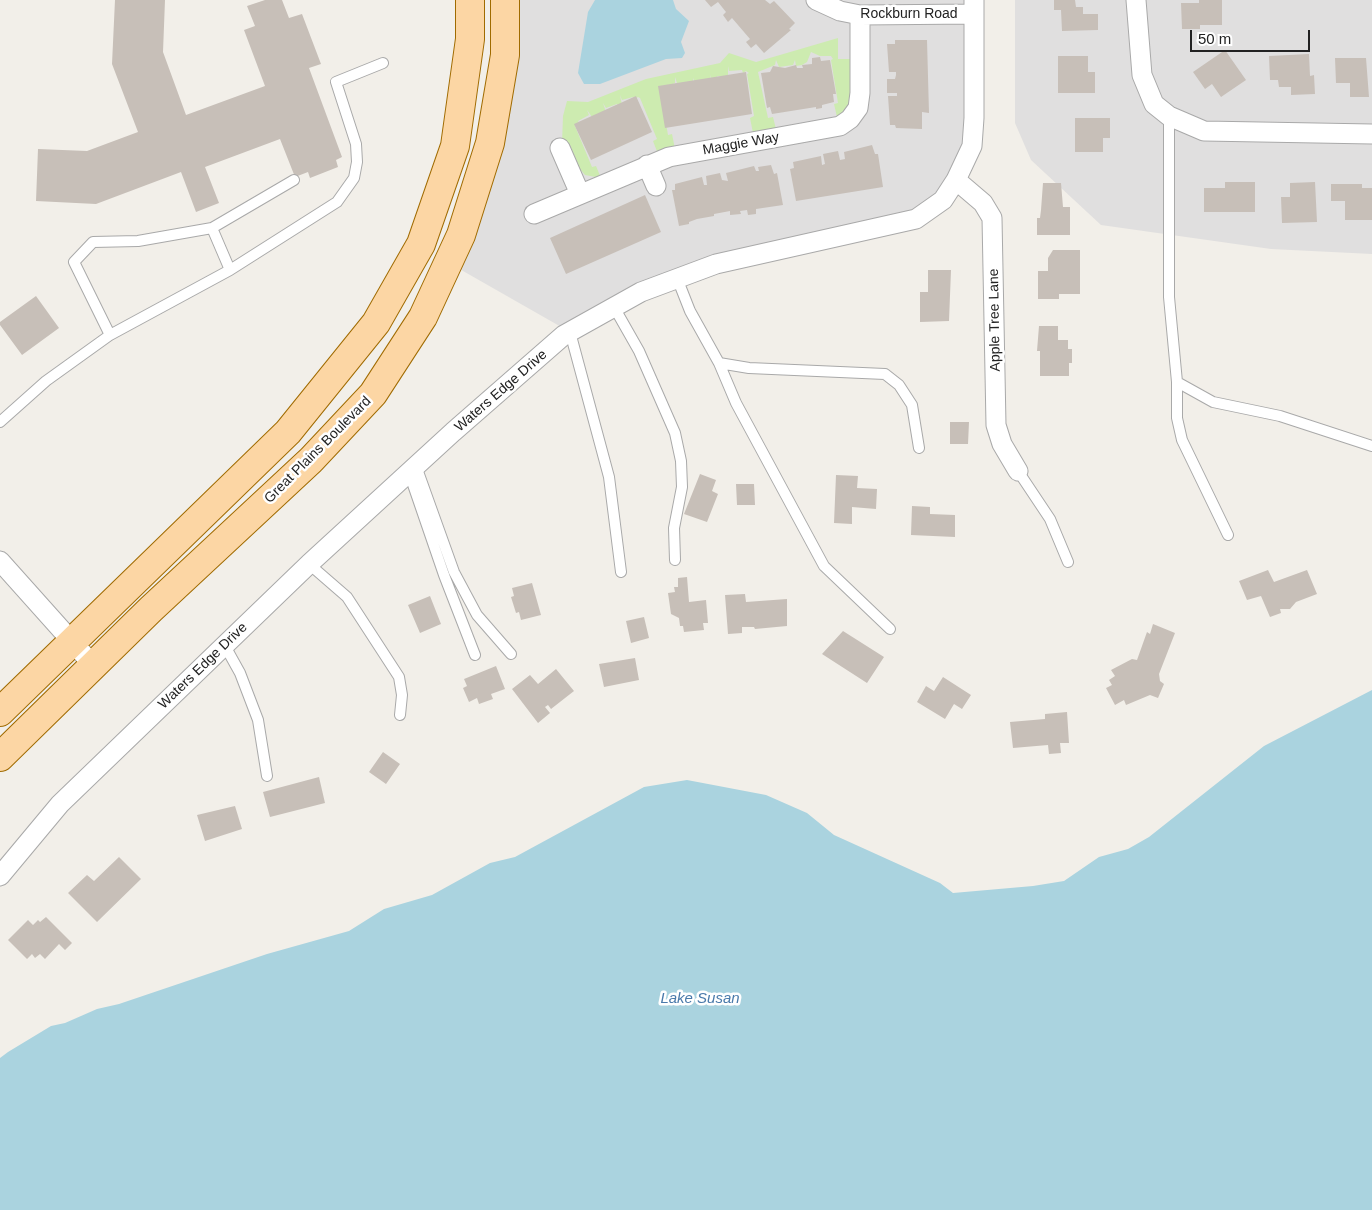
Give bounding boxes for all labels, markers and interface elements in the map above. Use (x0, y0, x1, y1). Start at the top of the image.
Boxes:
street label: Rockburn Road (860, 6, 958, 22)
scale bar (1192, 20, 1312, 52)
text: 50 m (1198, 30, 1231, 47)
street label: Maggie Way (701, 129, 781, 159)
street label: Apple Tree Lane (986, 268, 1004, 372)
street label: Waters Edge Drive (451, 346, 551, 436)
street label: Great Plains Boulevard (261, 393, 375, 507)
street label: Waters Edge Drive (155, 619, 251, 713)
water label: Lake Susan (660, 990, 740, 1008)

